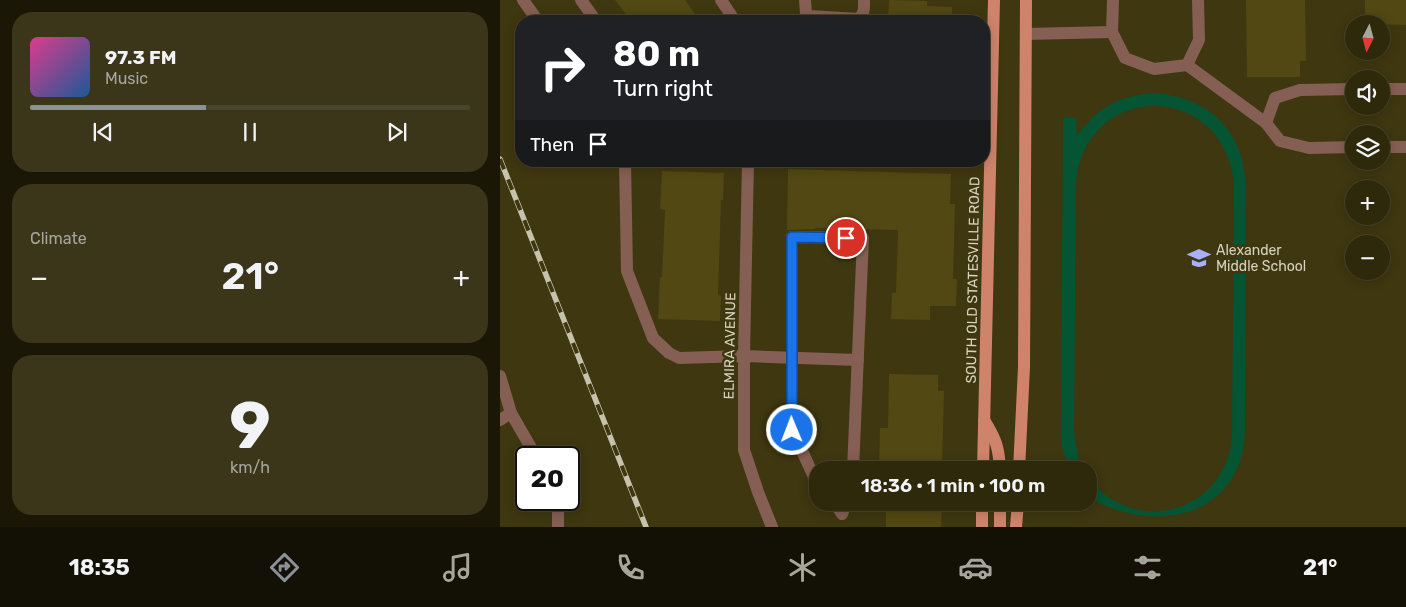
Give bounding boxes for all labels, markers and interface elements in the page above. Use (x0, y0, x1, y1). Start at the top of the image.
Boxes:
north arrow (1345, 15, 1390, 60)
map controls (1345, 15, 1390, 280)
text: 80 m (613, 33, 700, 75)
icon: right (530, 35, 595, 100)
text: 97.3 FM (105, 46, 176, 69)
text: Music (105, 69, 148, 88)
button: sound (1345, 70, 1390, 115)
text: Turn right (613, 75, 713, 102)
icon: previous (89, 118, 117, 146)
icon: pause (236, 118, 264, 146)
icon: next (383, 118, 411, 146)
button: layers (1345, 125, 1390, 170)
icon: arrive (584, 130, 612, 158)
text: Then (530, 133, 574, 156)
street label: SOUTH OLD STATESVILLE ROAD (963, 176, 983, 384)
button: + (1345, 180, 1390, 225)
pin (825, 217, 867, 259)
icon: arrive (832, 224, 860, 252)
text: Climate (30, 229, 87, 248)
button: − (1345, 235, 1390, 280)
place label: Alexander Middle School (1216, 242, 1306, 275)
school or university icon: Alexander Middle School (1186, 245, 1212, 271)
text: 21° (222, 253, 279, 299)
text: − (30, 261, 48, 294)
text: + (453, 261, 470, 294)
street label: ELMIRA AVENUE (721, 292, 739, 400)
text: 9 (229, 387, 271, 464)
position arrow (765, 403, 817, 455)
speed limit sign: 20 (515, 446, 580, 511)
text: km/h (230, 458, 270, 477)
text: 18:36 · 1 min · 100 m (861, 474, 1045, 497)
icon: directions (267, 550, 302, 585)
icon: music (440, 550, 475, 585)
icon: phone (613, 550, 648, 585)
icon: climate (785, 550, 820, 585)
icon: car (958, 550, 993, 585)
icon: filters (1130, 550, 1165, 585)
text: 18:35 (69, 554, 130, 581)
text: 21° (1303, 554, 1337, 581)

